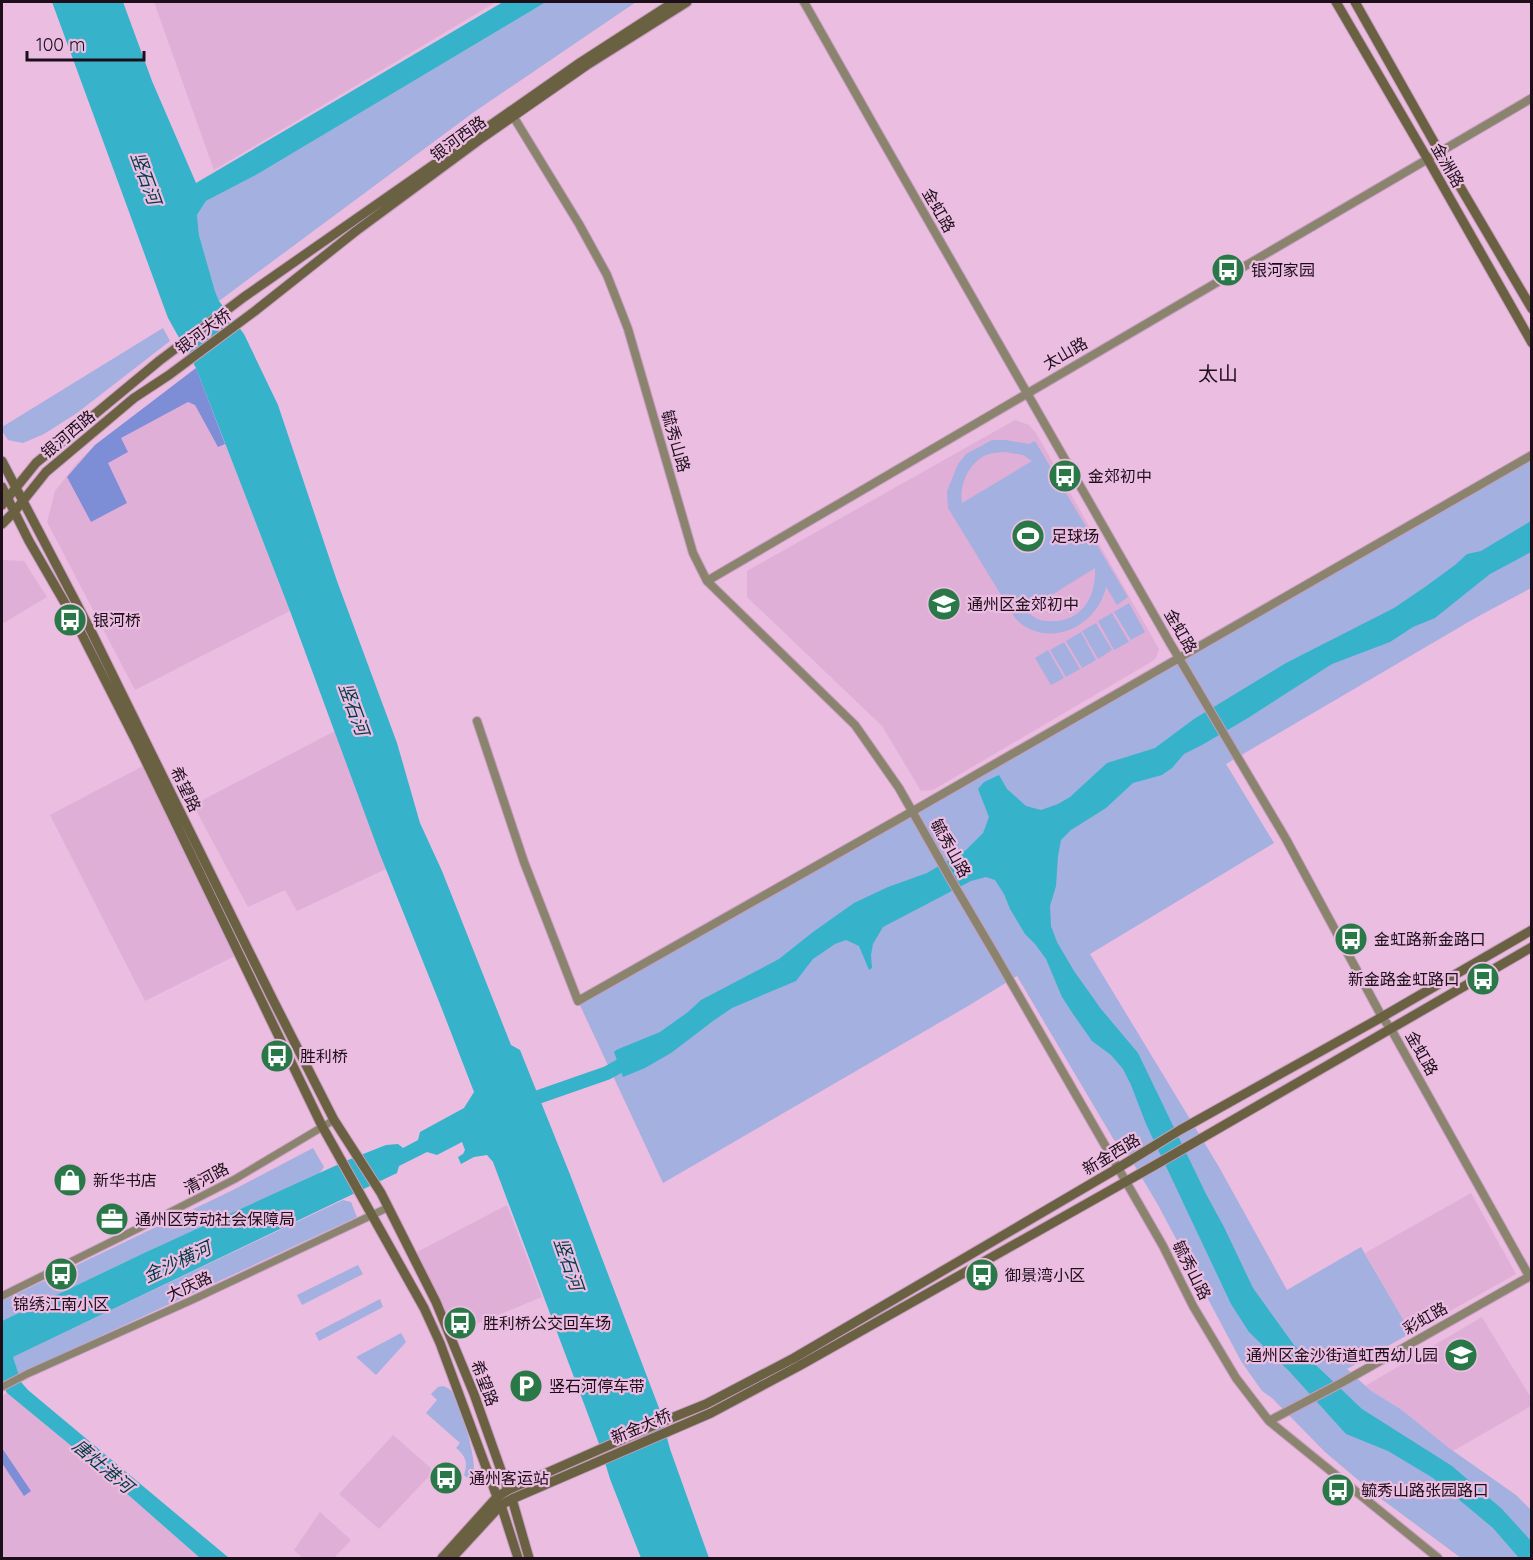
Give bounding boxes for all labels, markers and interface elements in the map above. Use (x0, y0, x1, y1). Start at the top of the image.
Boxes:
scale bar (27, 24, 144, 62)
text: 100 m (36, 33, 85, 56)
street label: 银河西路 (426, 111, 490, 165)
street label: 金洲路 (1427, 139, 1469, 191)
water label: 竖石河 (126, 149, 167, 210)
street label: 金虹路 (918, 184, 960, 236)
bus stop icon: 银河家园 (1210, 252, 1246, 288)
place label: 银河家园 (1251, 260, 1315, 280)
street label: 银河大桥 (171, 304, 235, 358)
street label: 太山路 (1039, 332, 1091, 374)
district label: 太山 (1198, 361, 1238, 386)
street label: 银河西路 (37, 406, 99, 462)
street label: 毓秀山路 (658, 407, 694, 475)
bus stop icon: 金郊初中 (1047, 458, 1083, 494)
place label: 金郊初中 (1088, 466, 1152, 486)
sports icon: 足球场 (1010, 518, 1046, 554)
place label: 足球场 (1051, 526, 1099, 546)
school or university icon: 通州区金郊初中 (926, 586, 962, 622)
place label: 通州区金郊初中 (967, 594, 1079, 614)
bus stop icon: 银河桥 (52, 602, 88, 638)
street label: 金虹路 (1160, 605, 1202, 657)
place label: 银河桥 (93, 610, 141, 630)
water label: 竖石河 (334, 680, 375, 741)
street label: 希望路 (166, 763, 206, 815)
street label: 毓秀山路 (927, 815, 975, 881)
bus stop icon: 金虹路新金路口 (1333, 921, 1369, 957)
place label: 金虹路新金路口 (1374, 929, 1486, 949)
bus stop icon: 新金路金虹路口 (1465, 961, 1501, 997)
place label: 新金路金虹路口 (1348, 969, 1460, 989)
street label: 金虹路 (1402, 1027, 1442, 1079)
bus stop icon: 胜利桥 (259, 1038, 295, 1074)
place label: 胜利桥 (300, 1046, 348, 1066)
street label: 新金西路 (1078, 1129, 1144, 1179)
street label: 清河路 (180, 1158, 232, 1198)
shop icon: 新华书店 (52, 1162, 88, 1198)
place label: 新华书店 (93, 1170, 157, 1190)
office icon: 通州区劳动社会保障局 (94, 1201, 130, 1237)
place label: 通州区劳动社会保障局 (135, 1209, 295, 1229)
water label: 金沙横河 (140, 1235, 217, 1288)
water label: 竖石河 (549, 1235, 590, 1296)
street label: 毓秀山路 (1169, 1237, 1215, 1303)
bus stop icon: 锦绣江南小区 (43, 1256, 79, 1292)
bus stop icon: 御景湾小区 (964, 1257, 1000, 1293)
place label: 御景湾小区 (1005, 1265, 1085, 1285)
street label: 大庆路 (163, 1267, 215, 1305)
place label: 锦绣江南小区 (13, 1294, 109, 1314)
street label: 彩虹路 (1399, 1297, 1451, 1339)
bus stop icon: 胜利桥公交回车场 (442, 1305, 478, 1341)
place label: 胜利桥公交回车场 (483, 1313, 611, 1333)
school or university icon: 通州区金沙街道虹西幼儿园 (1443, 1337, 1479, 1373)
place label: 通州区金沙街道虹西幼儿园 (1246, 1345, 1438, 1365)
street label: 希望路 (467, 1357, 503, 1409)
parking icon: 竖石河停车带 (508, 1368, 544, 1404)
place label: 竖石河停车带 (549, 1376, 645, 1396)
street label: 新金大桥 (608, 1404, 674, 1448)
water label: 唐灶港河 (68, 1434, 140, 1500)
bus stop icon: 通州客运站 (428, 1460, 464, 1496)
place label: 通州客运站 (469, 1468, 549, 1488)
bus stop icon: 毓秀山路张园路口 (1320, 1472, 1356, 1508)
place label: 毓秀山路张园路口 (1361, 1480, 1489, 1500)

